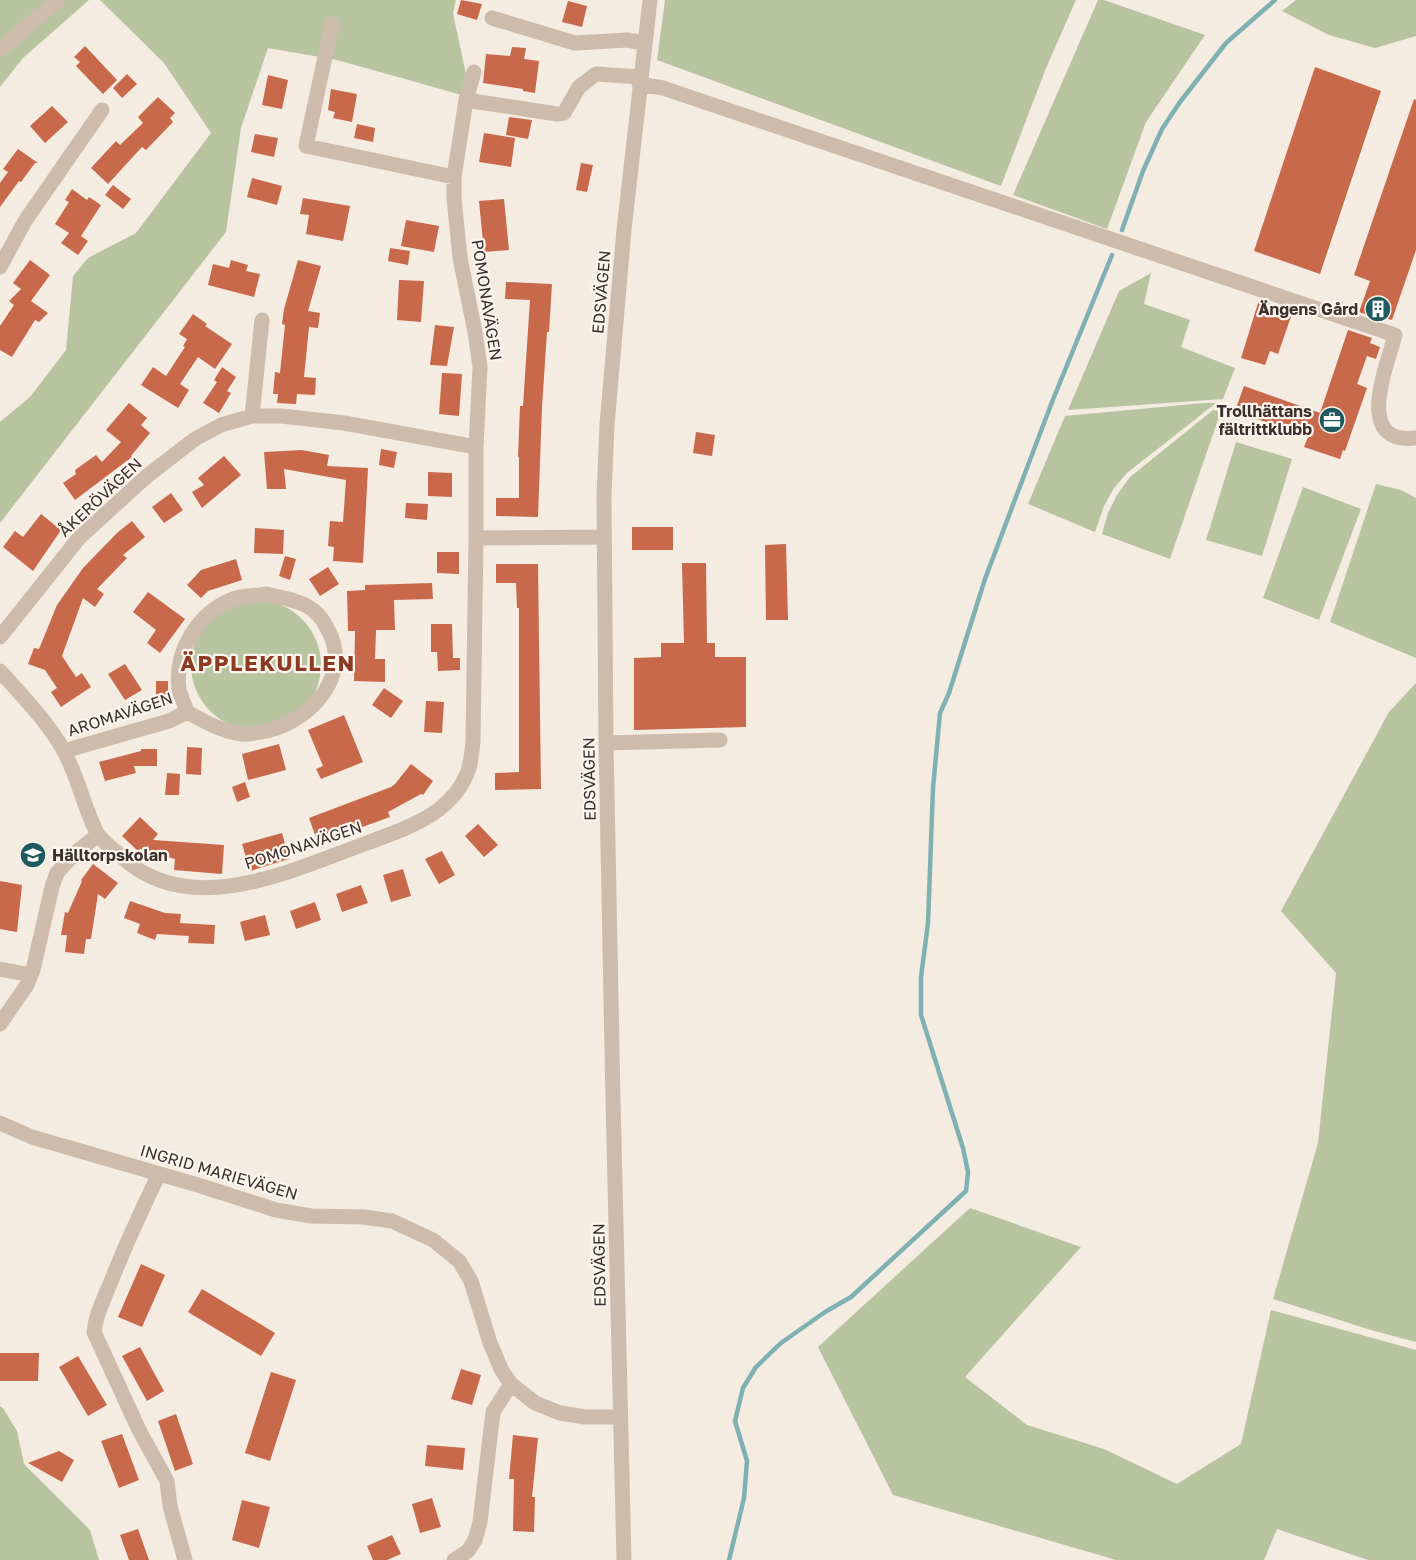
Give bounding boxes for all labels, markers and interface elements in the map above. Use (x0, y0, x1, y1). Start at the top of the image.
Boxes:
street label: POMONAVÄGEN (468, 238, 506, 362)
street label: EDSVÄGEN (587, 249, 615, 335)
building icon: Ängens Gård (1363, 294, 1393, 324)
place label: Ängens Gård (1258, 299, 1358, 319)
place label: Trollhättans fältrittklubb (1216, 401, 1312, 439)
office icon: Trollhättans fältrittklubb (1317, 405, 1347, 435)
street label: ÅKERÖVÄGEN (54, 453, 146, 541)
district label: ÄPPLEKULLEN (180, 649, 356, 676)
street label: AROMAVÄGEN (65, 688, 175, 740)
street label: EDSVÄGEN (578, 737, 600, 821)
street label: POMONAVÄGEN (242, 817, 364, 873)
school or university icon: Hälltorpskolan (18, 840, 48, 870)
place label: Hälltorpskolan (52, 845, 168, 865)
street label: INGRID MARIEVÄGEN (138, 1140, 300, 1204)
street label: EDSVÄGEN (588, 1223, 610, 1307)

